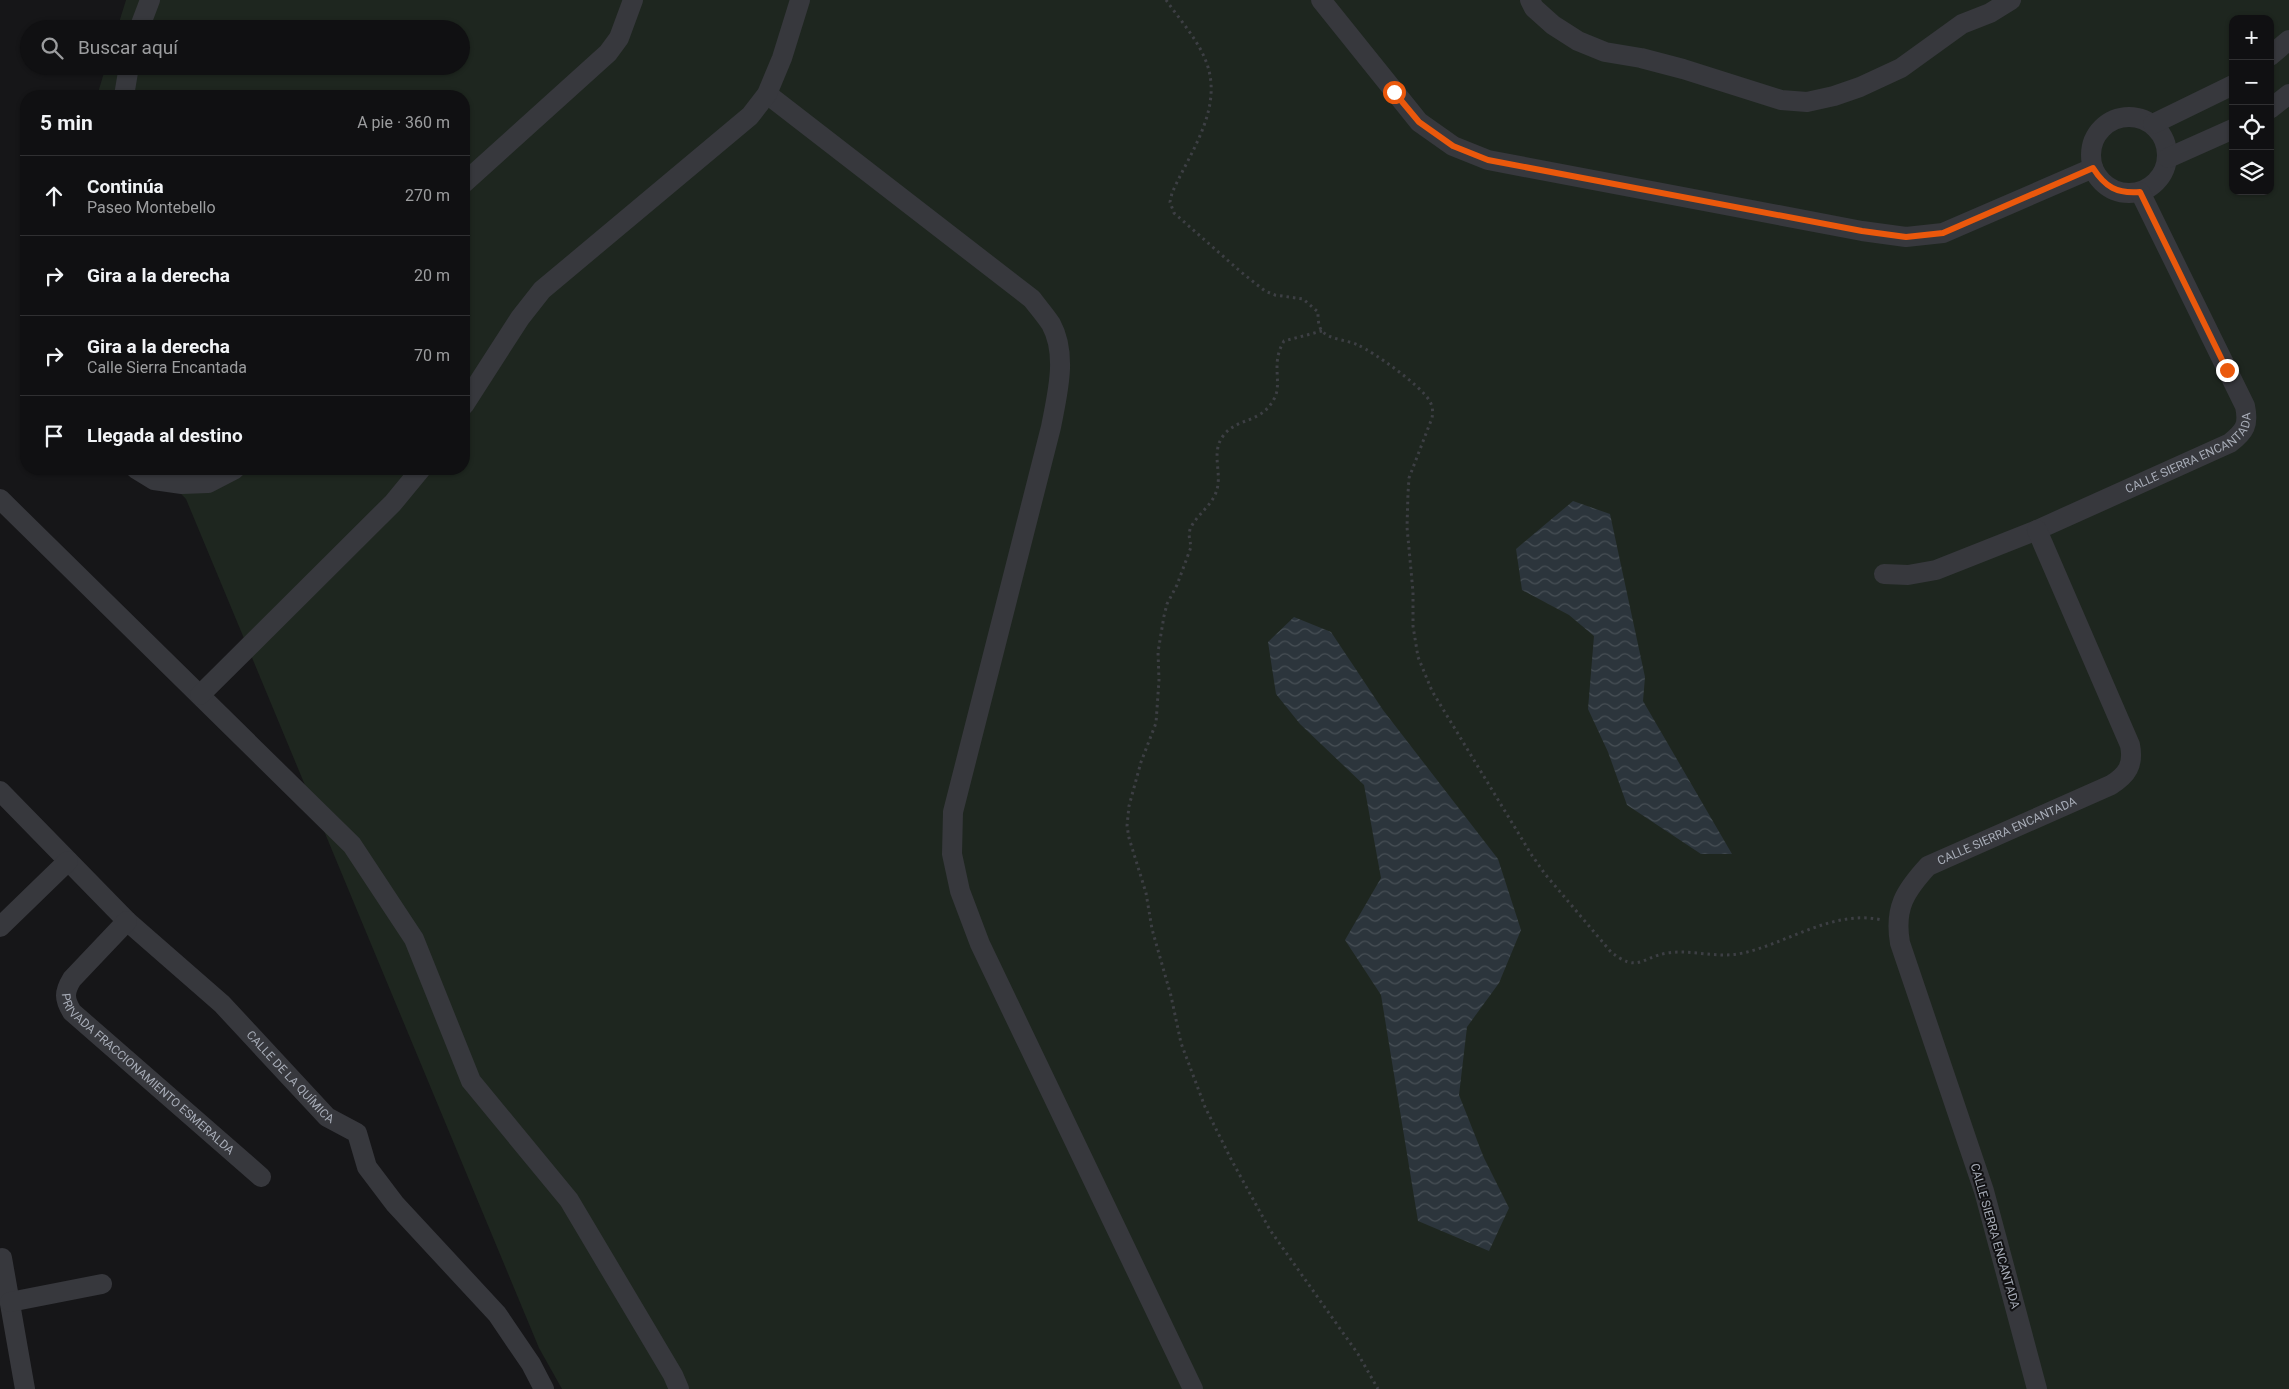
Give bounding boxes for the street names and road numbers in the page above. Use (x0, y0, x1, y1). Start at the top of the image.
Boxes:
street label: CALLE SIERRA ENCANTADA (2123, 412, 2254, 496)
street label: CALLE SIERRA ENCANTADA (1935, 794, 2079, 868)
street label: PRIVADA FRACCIONAMIENTO ESMERALDA (59, 993, 237, 1158)
street label: CALLE DE LA QUÍMICA (243, 1028, 337, 1127)
street label: CALLE SIERRA ENCANTADA (1968, 1162, 2023, 1311)

